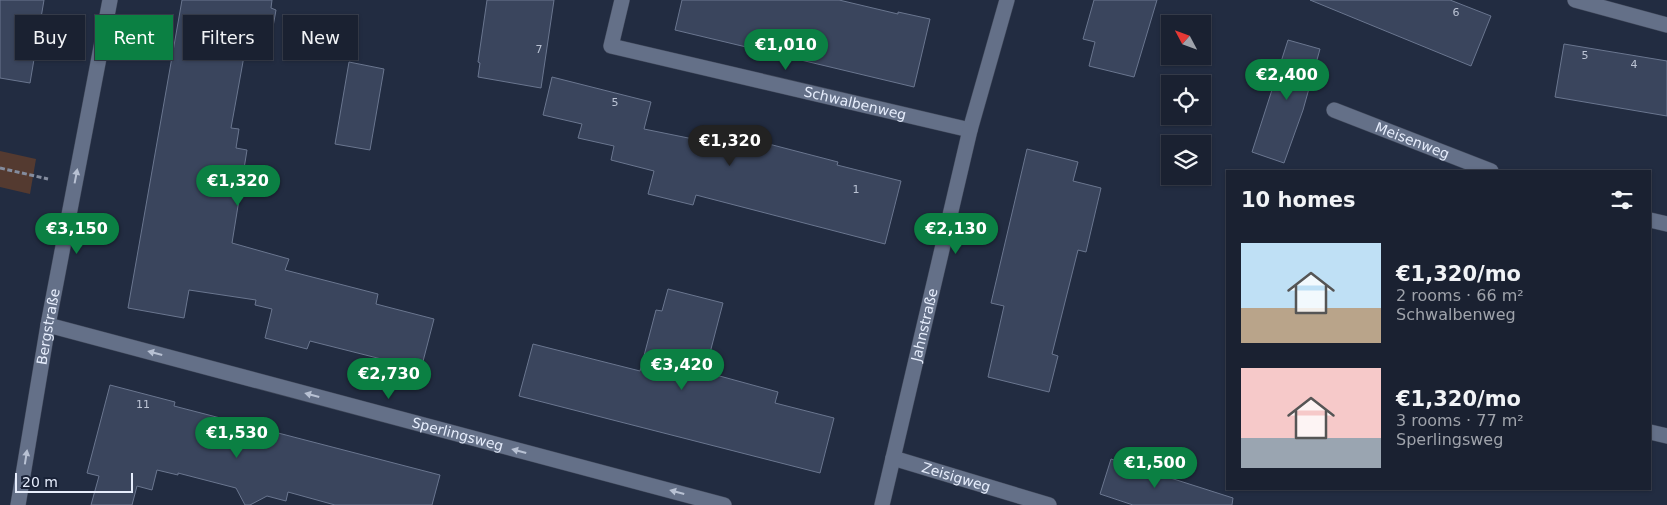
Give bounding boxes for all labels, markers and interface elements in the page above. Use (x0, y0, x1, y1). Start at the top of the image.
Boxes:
house number: 6 (1453, 6, 1460, 19)
chip: Buy (15, 15, 85, 60)
chip: Rent (95, 15, 173, 60)
chip: Filters (183, 15, 273, 60)
chip: New (283, 15, 358, 60)
north arrow (1161, 15, 1211, 65)
map controls (1161, 15, 1211, 185)
pin: €1,010 (745, 28, 827, 71)
text: €1,010 (755, 35, 817, 54)
house number: 7 (536, 43, 543, 56)
house number: 5 (1582, 49, 1589, 62)
pin: €2,400 (1246, 58, 1328, 101)
house number: 4 (1631, 58, 1638, 71)
text: €2,400 (1256, 65, 1318, 84)
button: locate (1161, 75, 1211, 125)
street label: Schwalbenweg (802, 83, 908, 123)
house number: 5 (612, 96, 619, 109)
street label: Meisenweg (1373, 119, 1452, 162)
pin: €1,320 (689, 124, 771, 167)
text: €1,320 (699, 131, 761, 150)
button: layers (1161, 135, 1211, 185)
pin: €1,320 (197, 164, 279, 207)
one-way arrow (72, 169, 80, 184)
text: €1,320 (207, 171, 269, 190)
house number: 1 (853, 183, 860, 196)
icon: filters (1608, 186, 1636, 214)
text: 10 homes (1241, 188, 1356, 212)
pin: €3,150 (36, 212, 118, 255)
pin: €2,130 (915, 212, 997, 255)
text: €3,150 (46, 219, 108, 238)
text: €2,130 (925, 219, 987, 238)
text: €1,320/mo (1396, 262, 1521, 286)
icon: home (1281, 263, 1341, 323)
text: 2 rooms · 66 m² (1396, 286, 1524, 305)
street label: Bergstraße (34, 287, 63, 366)
street label: Jahnstraße (908, 287, 941, 364)
text: Schwalbenweg (1396, 305, 1516, 324)
pin: €3,420 (641, 348, 723, 391)
one-way arrow (147, 349, 162, 357)
text: €3,420 (651, 355, 713, 374)
pin: €2,730 (348, 358, 430, 400)
text: €2,730 (358, 364, 420, 383)
text: €1,320/mo (1396, 387, 1521, 411)
icon: home (1281, 388, 1341, 448)
one-way arrow (304, 391, 319, 399)
house number: 11 (136, 398, 150, 411)
text: 3 rooms · 77 m² (1396, 411, 1524, 430)
street label: Sperlingsweg (410, 414, 505, 454)
pin: €1,530 (196, 416, 278, 459)
text: €1,530 (206, 423, 268, 442)
text: Sperlingsweg (1396, 430, 1503, 449)
one-way arrow (512, 446, 527, 454)
pin: €1,500 (1114, 446, 1196, 489)
one-way arrow (22, 448, 30, 464)
text: €1,500 (1124, 453, 1186, 472)
street label: Zeisigweg (920, 459, 993, 495)
scale bar (15, 470, 132, 493)
text: 20 m (22, 474, 58, 490)
one-way arrow (669, 488, 684, 496)

